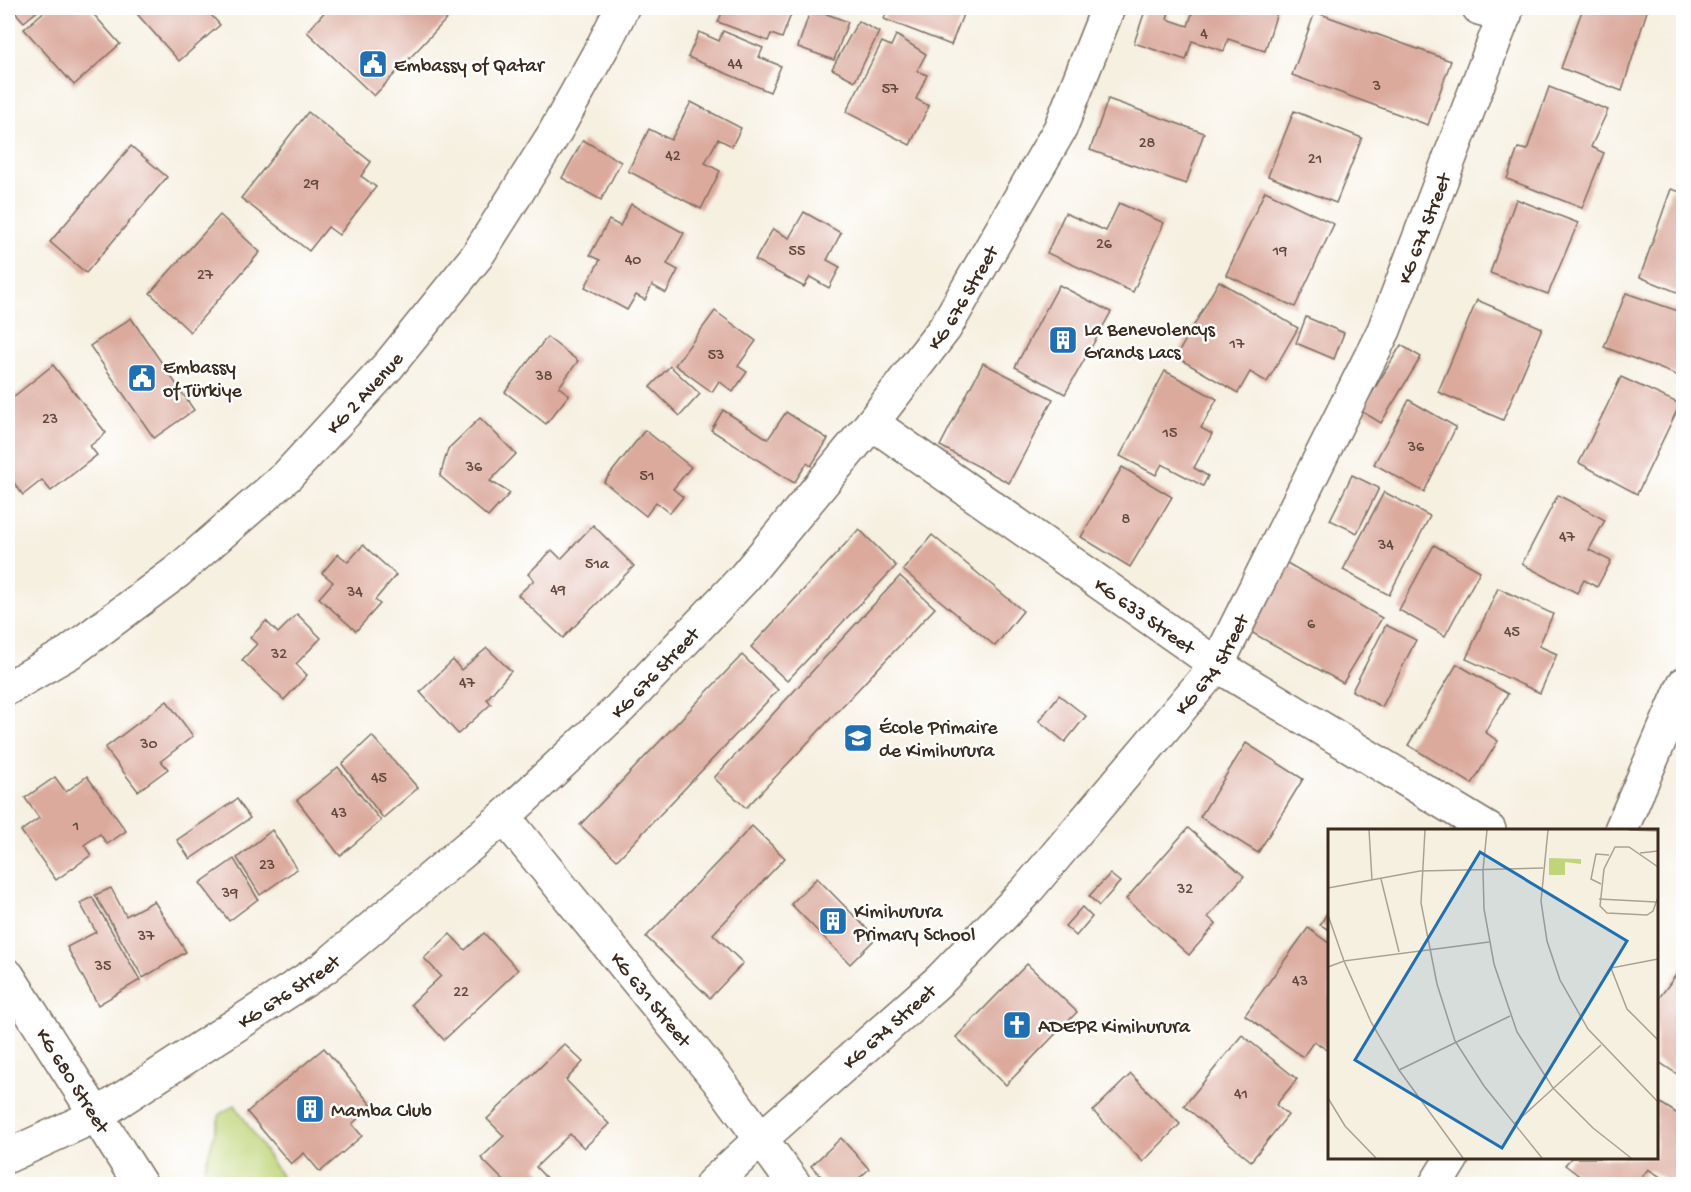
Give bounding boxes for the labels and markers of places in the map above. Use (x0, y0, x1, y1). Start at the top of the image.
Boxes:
public building icon: Embassy of Qatar (357, 48, 389, 80)
place label: Embassy of Qatar (394, 56, 546, 79)
place label: La Benevolencys Grands Lacs (1084, 320, 1216, 366)
building icon: La Benevolencys Grands Lacs (1047, 324, 1079, 356)
place label: Embassy of Türkiye (163, 358, 242, 404)
public building icon: Embassy of Türkiye (126, 362, 158, 394)
place label: École Primaire de Kimihurura (879, 717, 998, 764)
school or university icon: École Primaire de Kimihurura (842, 722, 874, 754)
place label: Kimihurura Primary School (853, 902, 975, 948)
building icon: Kimihurura Primary School (817, 905, 849, 937)
church icon: ADEPR Kimihurura (1001, 1009, 1033, 1041)
place label: ADEPR Kimihurura (1038, 1017, 1191, 1040)
building icon: Mamba Club (294, 1093, 326, 1125)
place label: Mamba Club (331, 1101, 432, 1124)

